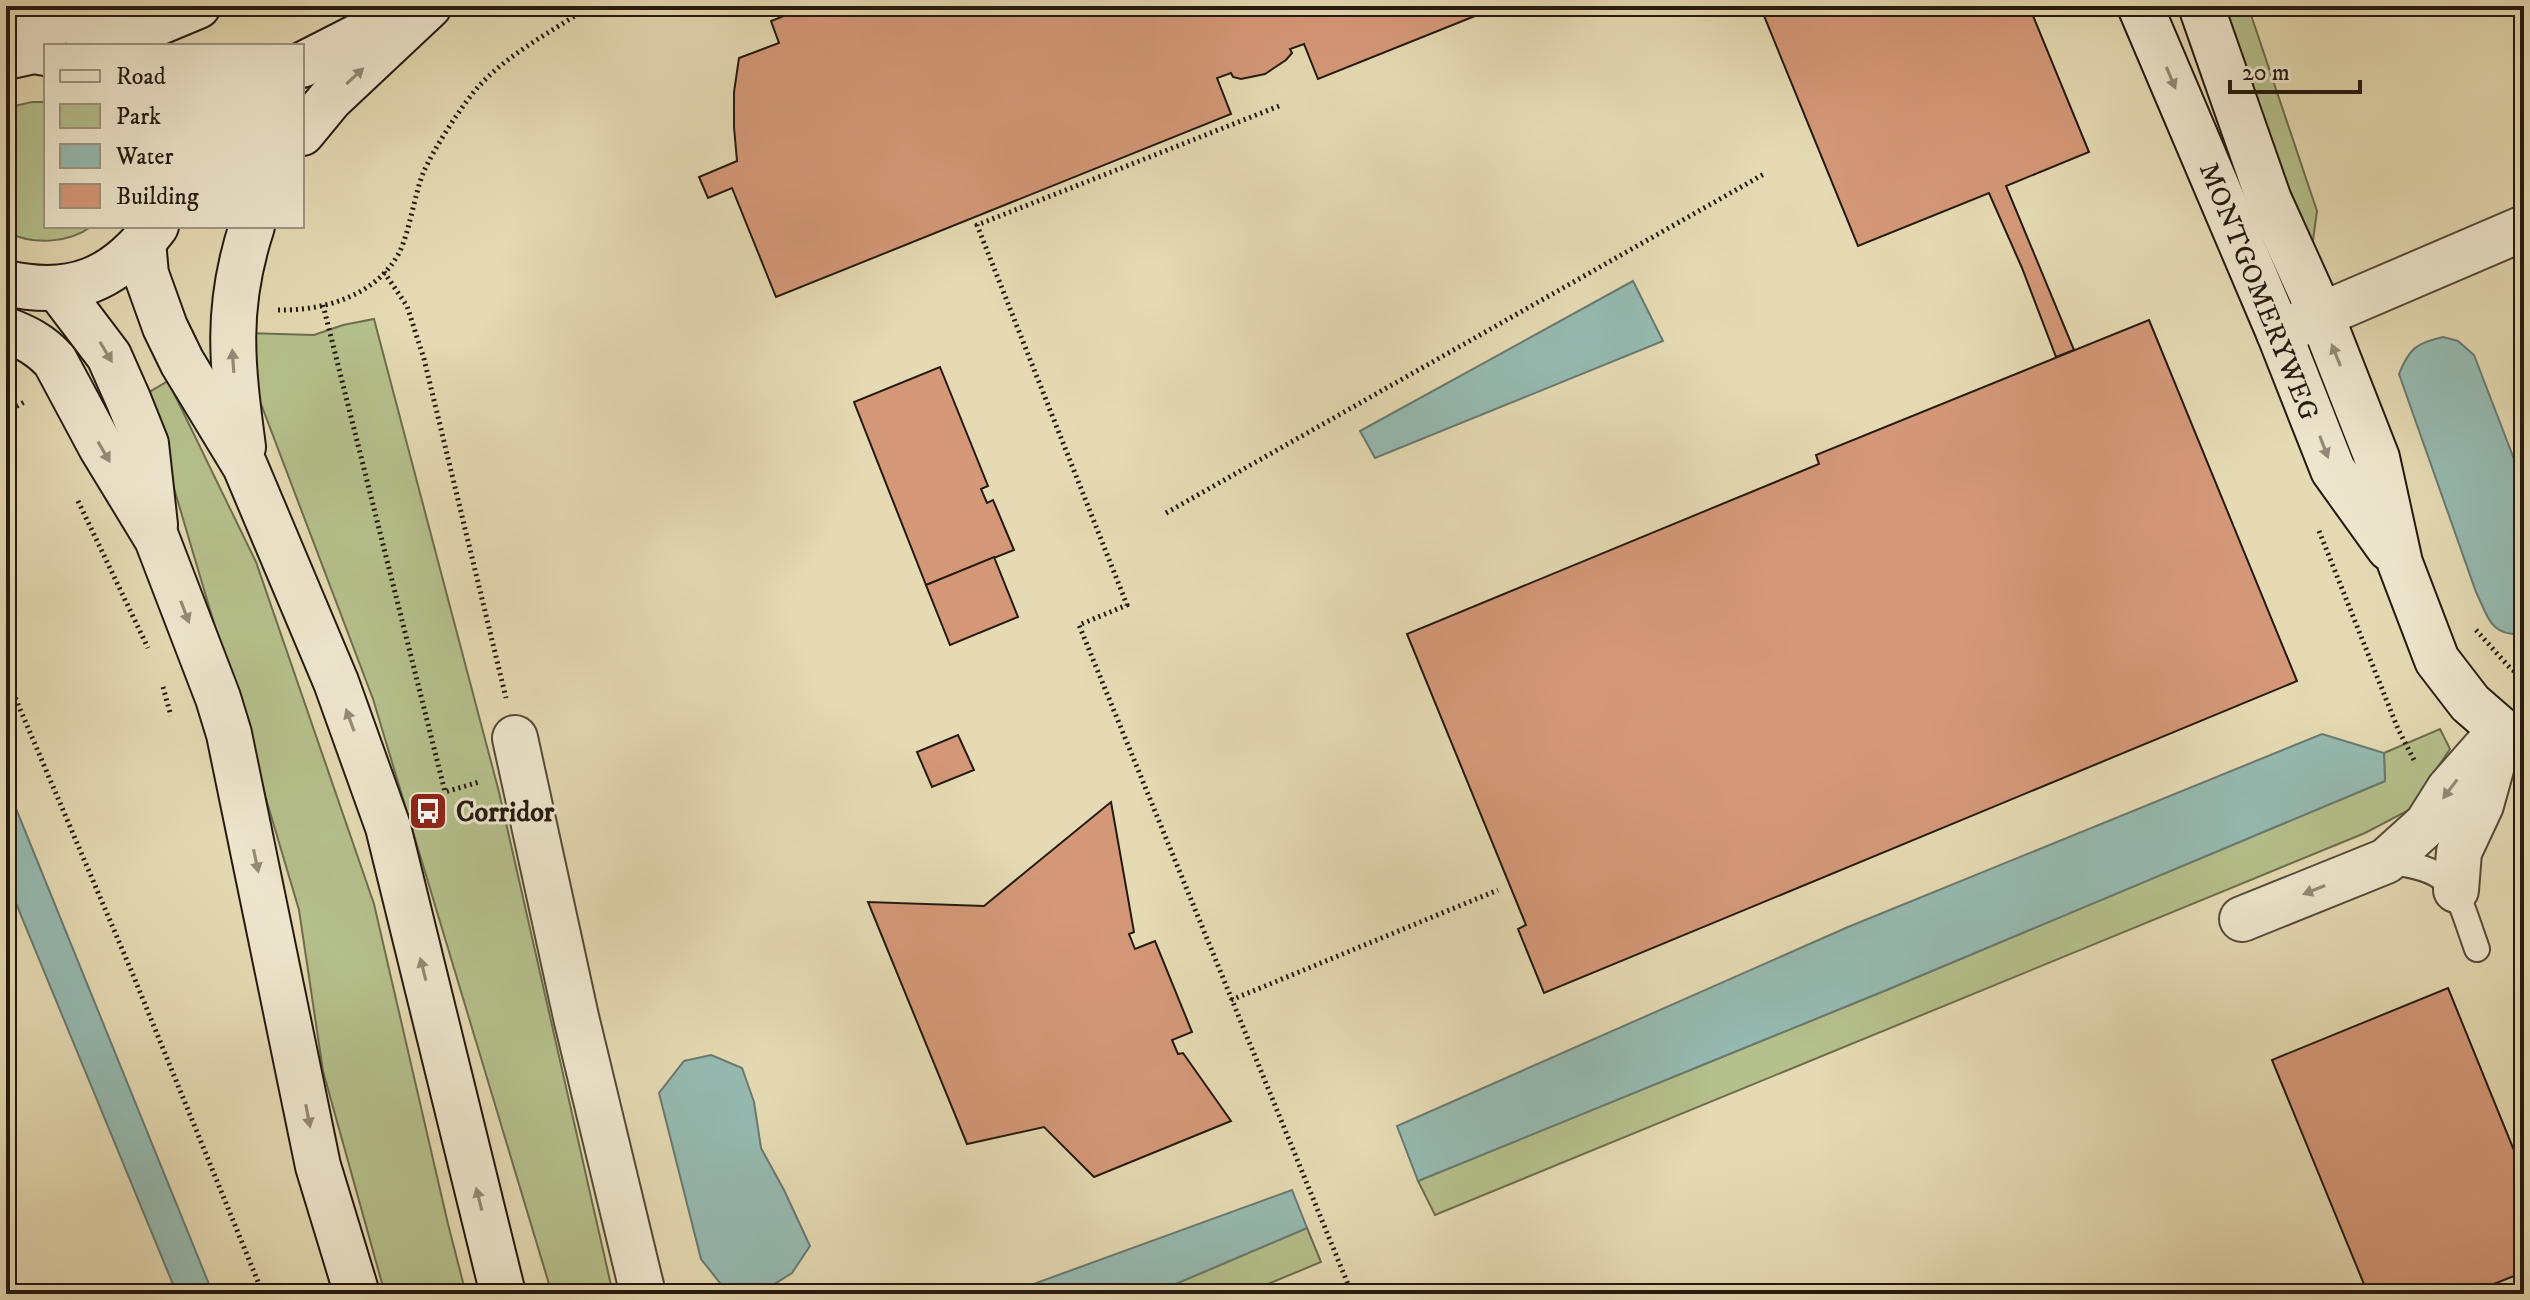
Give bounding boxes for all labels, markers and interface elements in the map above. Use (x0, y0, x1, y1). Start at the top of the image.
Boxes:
legend (44, 44, 304, 228)
scale bar (2230, 44, 2360, 94)
text: 20 m (2242, 58, 2290, 88)
text: Road (116, 62, 166, 92)
one-way arrow (2164, 66, 2177, 90)
one-way arrow (345, 67, 364, 85)
text: Park (116, 102, 161, 132)
text: Water (115, 142, 173, 172)
street label: MONTGOMERYWEG (2191, 157, 2326, 426)
text: Building (116, 182, 199, 212)
one-way arrow (98, 341, 112, 363)
one-way arrow (2330, 343, 2343, 367)
one-way arrow (226, 347, 239, 373)
one-way arrow (2318, 435, 2331, 459)
one-way arrow (97, 441, 111, 463)
one-way arrow (179, 600, 192, 624)
one-way arrow (343, 708, 355, 732)
one-way arrow (2443, 779, 2459, 799)
bus stop icon: Corridor (407, 790, 449, 832)
place label: Corridor (456, 795, 555, 830)
one-way arrow (250, 849, 263, 874)
one-way arrow (2302, 884, 2326, 897)
one-way arrow (416, 957, 429, 982)
one-way arrow (302, 1104, 315, 1129)
one-way arrow (472, 1187, 485, 1212)

